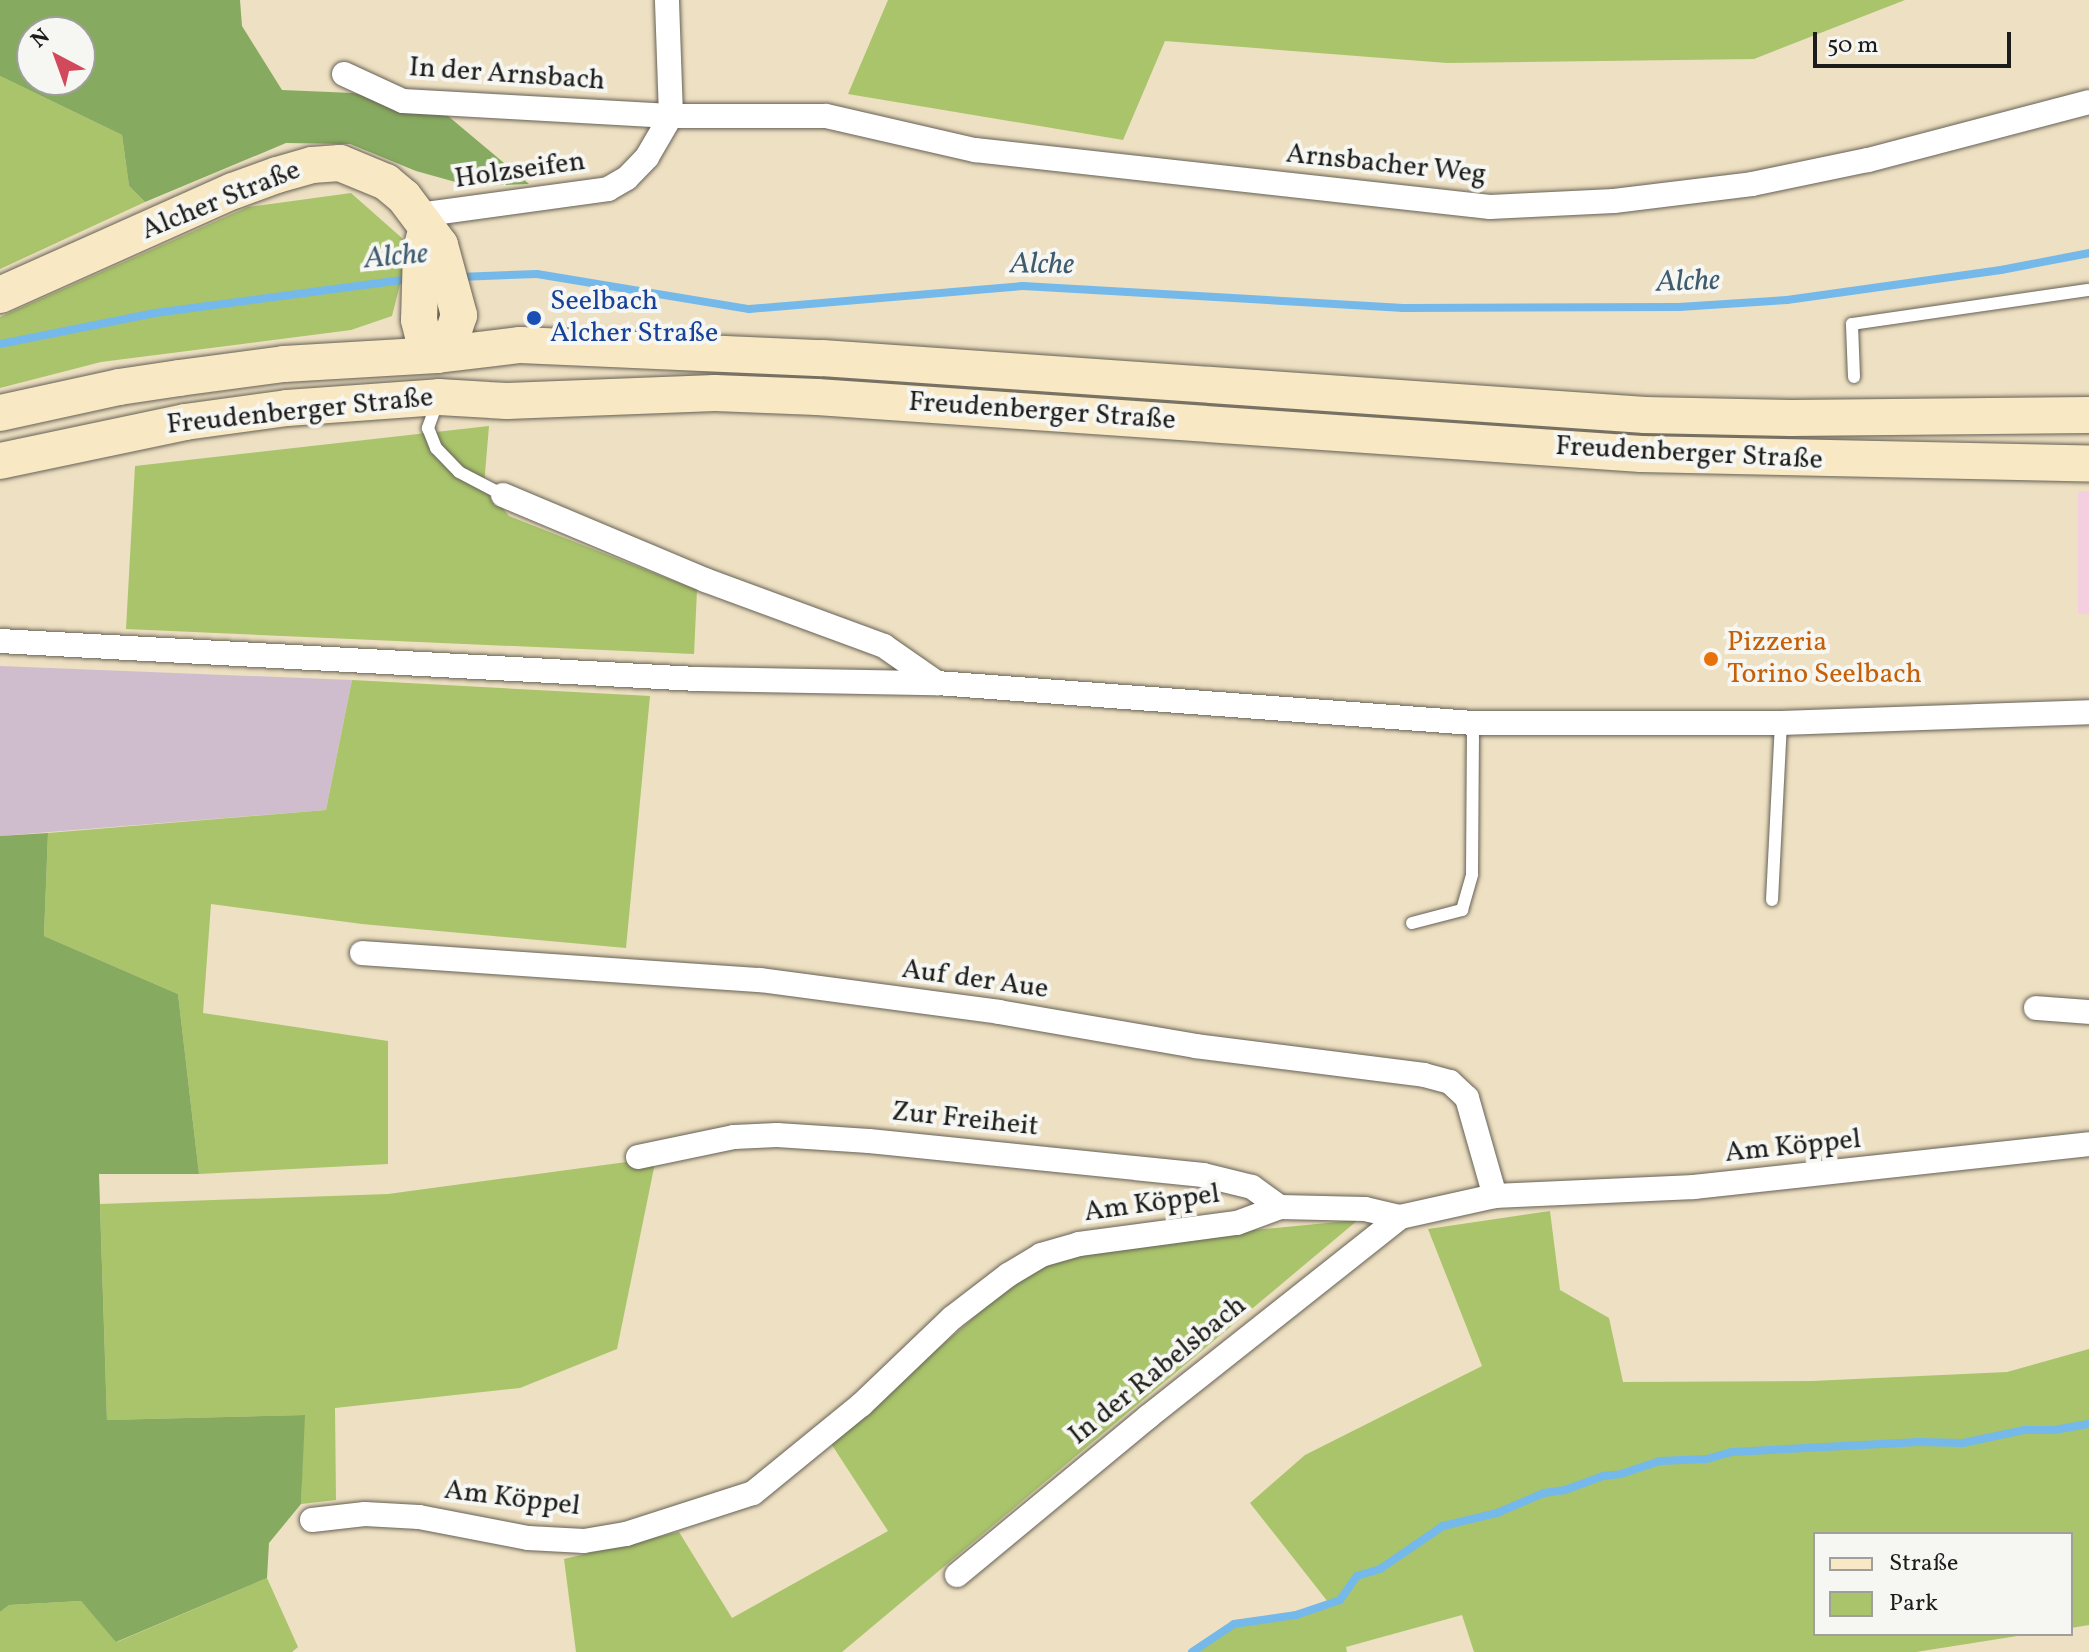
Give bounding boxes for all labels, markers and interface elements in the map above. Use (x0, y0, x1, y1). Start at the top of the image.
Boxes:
north arrow (16, 16, 96, 96)
scale bar (1817, 16, 2015, 66)
text: N (25, 22, 57, 56)
text: 50 m (1827, 29, 1879, 63)
street label: In der Arnsbach (408, 51, 606, 99)
street label: Arnsbacher Weg (1284, 138, 1488, 192)
street label: Holzseifen (453, 145, 587, 197)
street label: Alcher Straße (137, 154, 305, 248)
water label: Alche (363, 236, 429, 278)
water label: Alche (1010, 246, 1074, 284)
water label: Alche (1655, 263, 1721, 301)
place label: Seelbach Alcher Straße (550, 285, 718, 351)
marker: Seelbach Alcher Straße (525, 309, 543, 327)
street label: Freudenberger Straße (165, 381, 435, 443)
street label: Freudenberger Straße (907, 386, 1177, 438)
street label: Freudenberger Straße (1554, 430, 1824, 478)
place label: Pizzeria Torino Seelbach (1727, 626, 1922, 692)
marker: Pizzeria Torino Seelbach (1702, 650, 1720, 668)
street label: Auf der Aue (901, 953, 1049, 1007)
street label: Zur Freiheit (890, 1096, 1040, 1144)
street label: Am Köppel (1723, 1123, 1863, 1171)
street label: Am Köppel (1082, 1178, 1222, 1230)
street label: In der Rabelsbach (1063, 1289, 1253, 1453)
street label: Am Köppel (442, 1474, 582, 1524)
legend (1813, 1532, 2073, 1636)
text: Straße (1889, 1547, 1958, 1581)
text: Park (1889, 1587, 1938, 1621)

